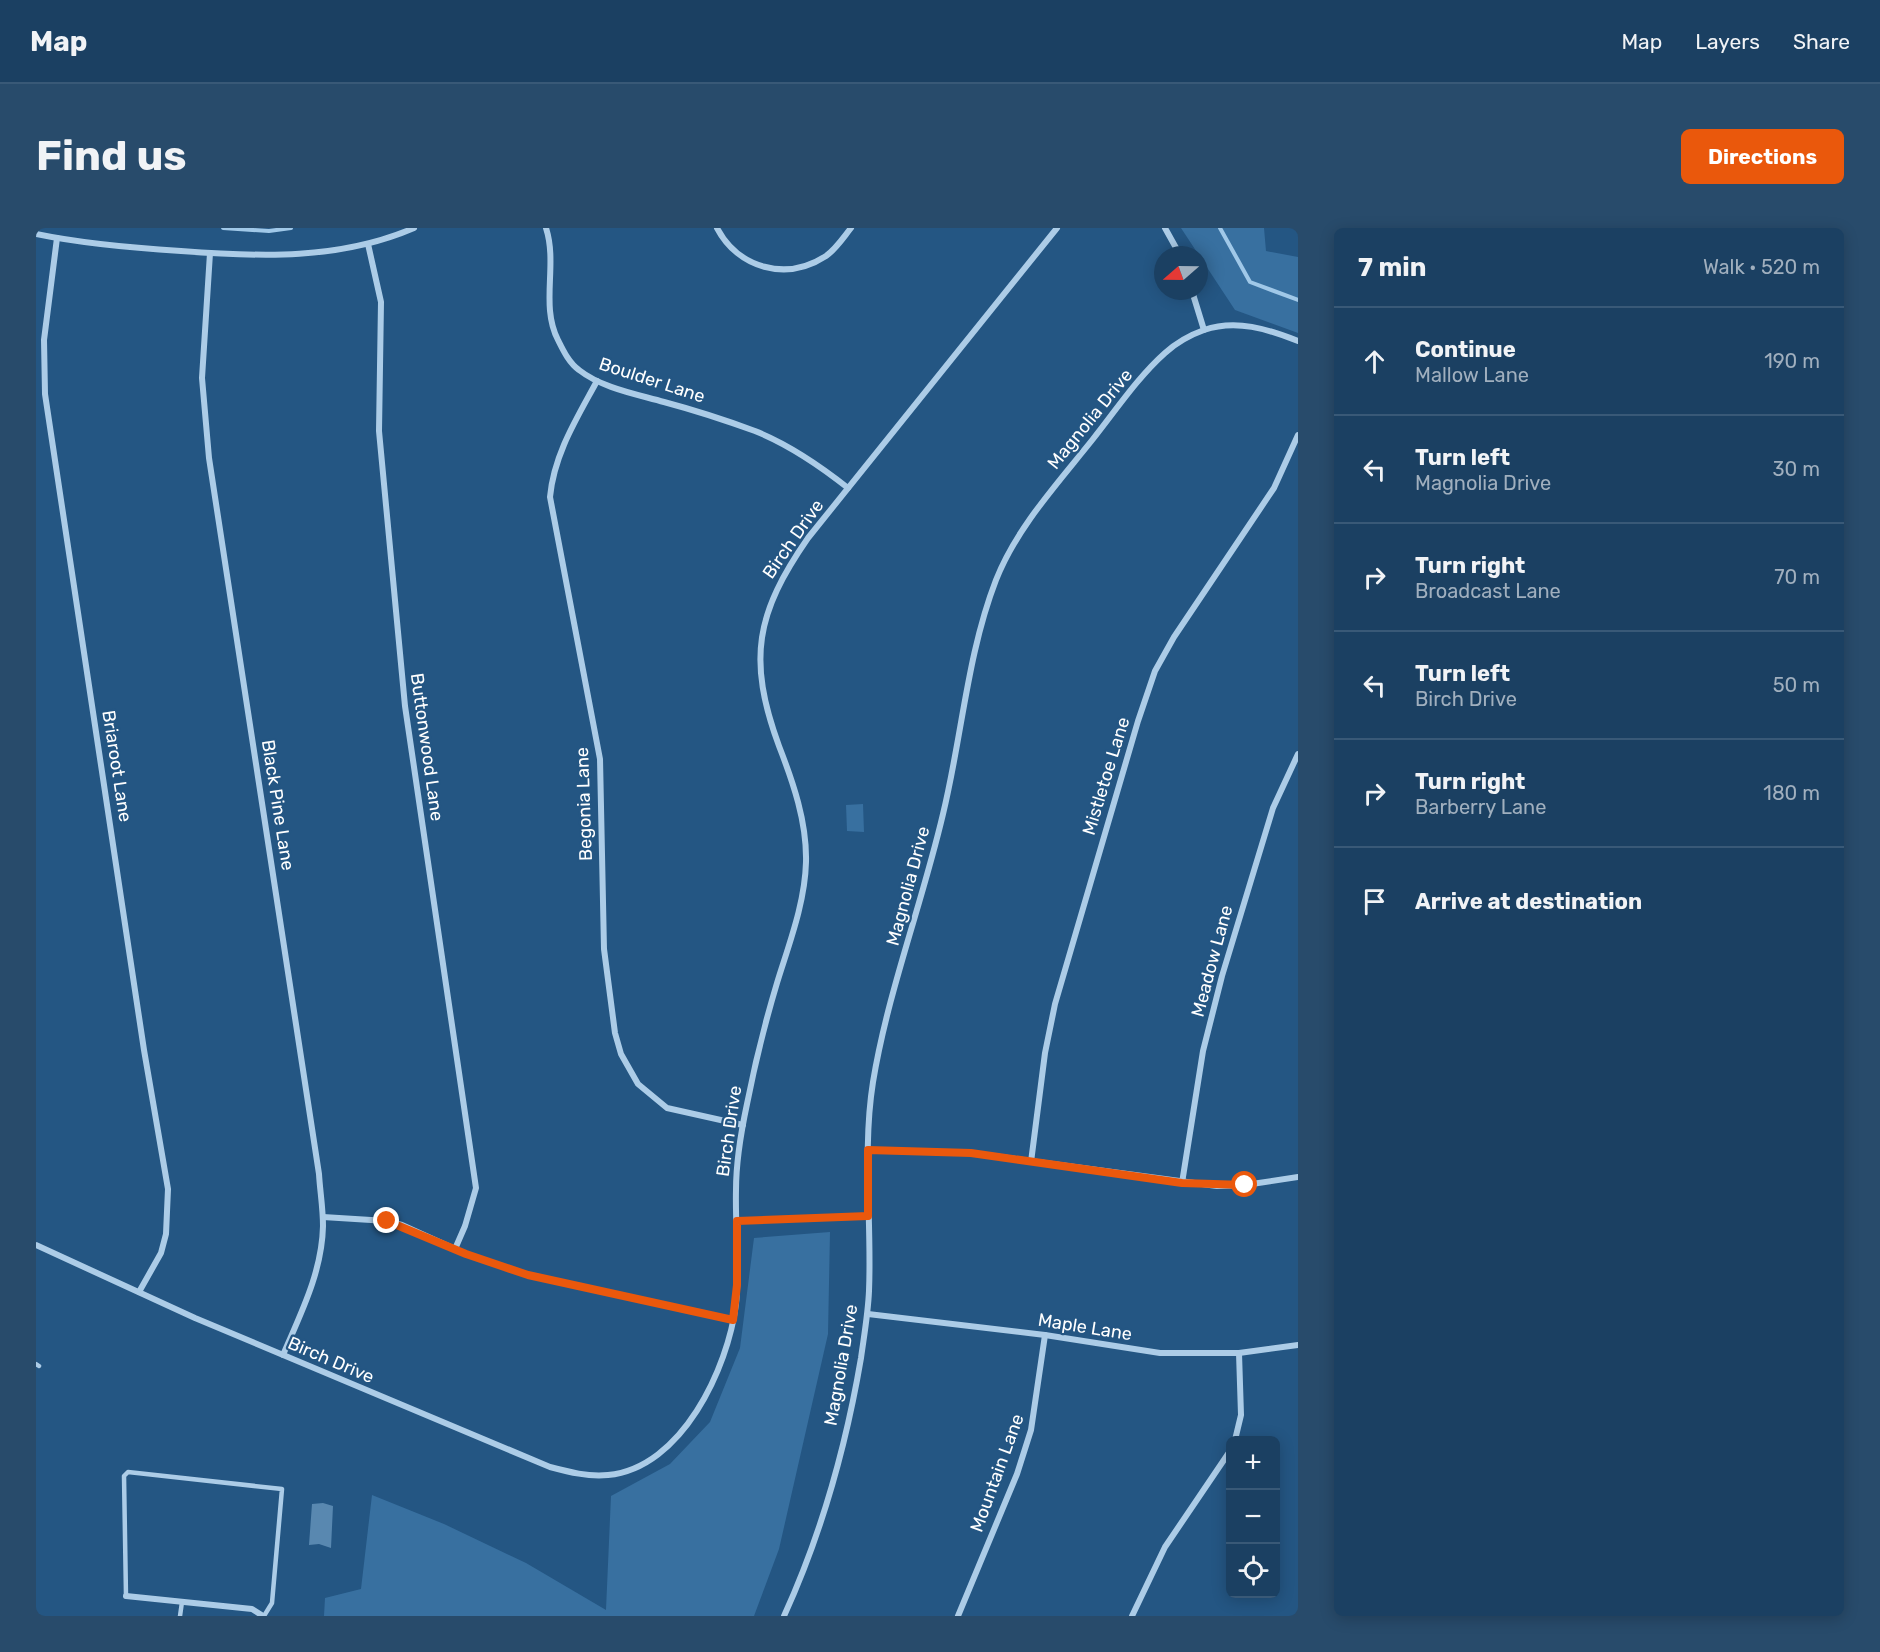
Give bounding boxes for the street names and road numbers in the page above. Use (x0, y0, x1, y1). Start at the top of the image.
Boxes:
street label: Boulder Lane (596, 353, 708, 407)
street label: Magnolia Drive (1043, 364, 1137, 474)
street label: Birch Drive (758, 495, 828, 583)
street label: Buttonwood Lane (406, 672, 448, 822)
street label: Briaroot Lane (97, 709, 137, 823)
street label: Mistletoe Lane (1078, 714, 1134, 838)
street label: Black Pine Lane (257, 738, 299, 872)
street label: Begonia Lane (571, 747, 597, 861)
street label: Magnolia Drive (882, 824, 934, 948)
street label: Meadow Lane (1187, 903, 1237, 1019)
street label: Birch Drive (712, 1084, 746, 1178)
street label: Magnolia Drive (820, 1303, 862, 1427)
street label: Maple Lane (1036, 1309, 1134, 1345)
street label: Birch Drive (285, 1332, 377, 1388)
street label: Mountain Lane (965, 1411, 1029, 1535)

